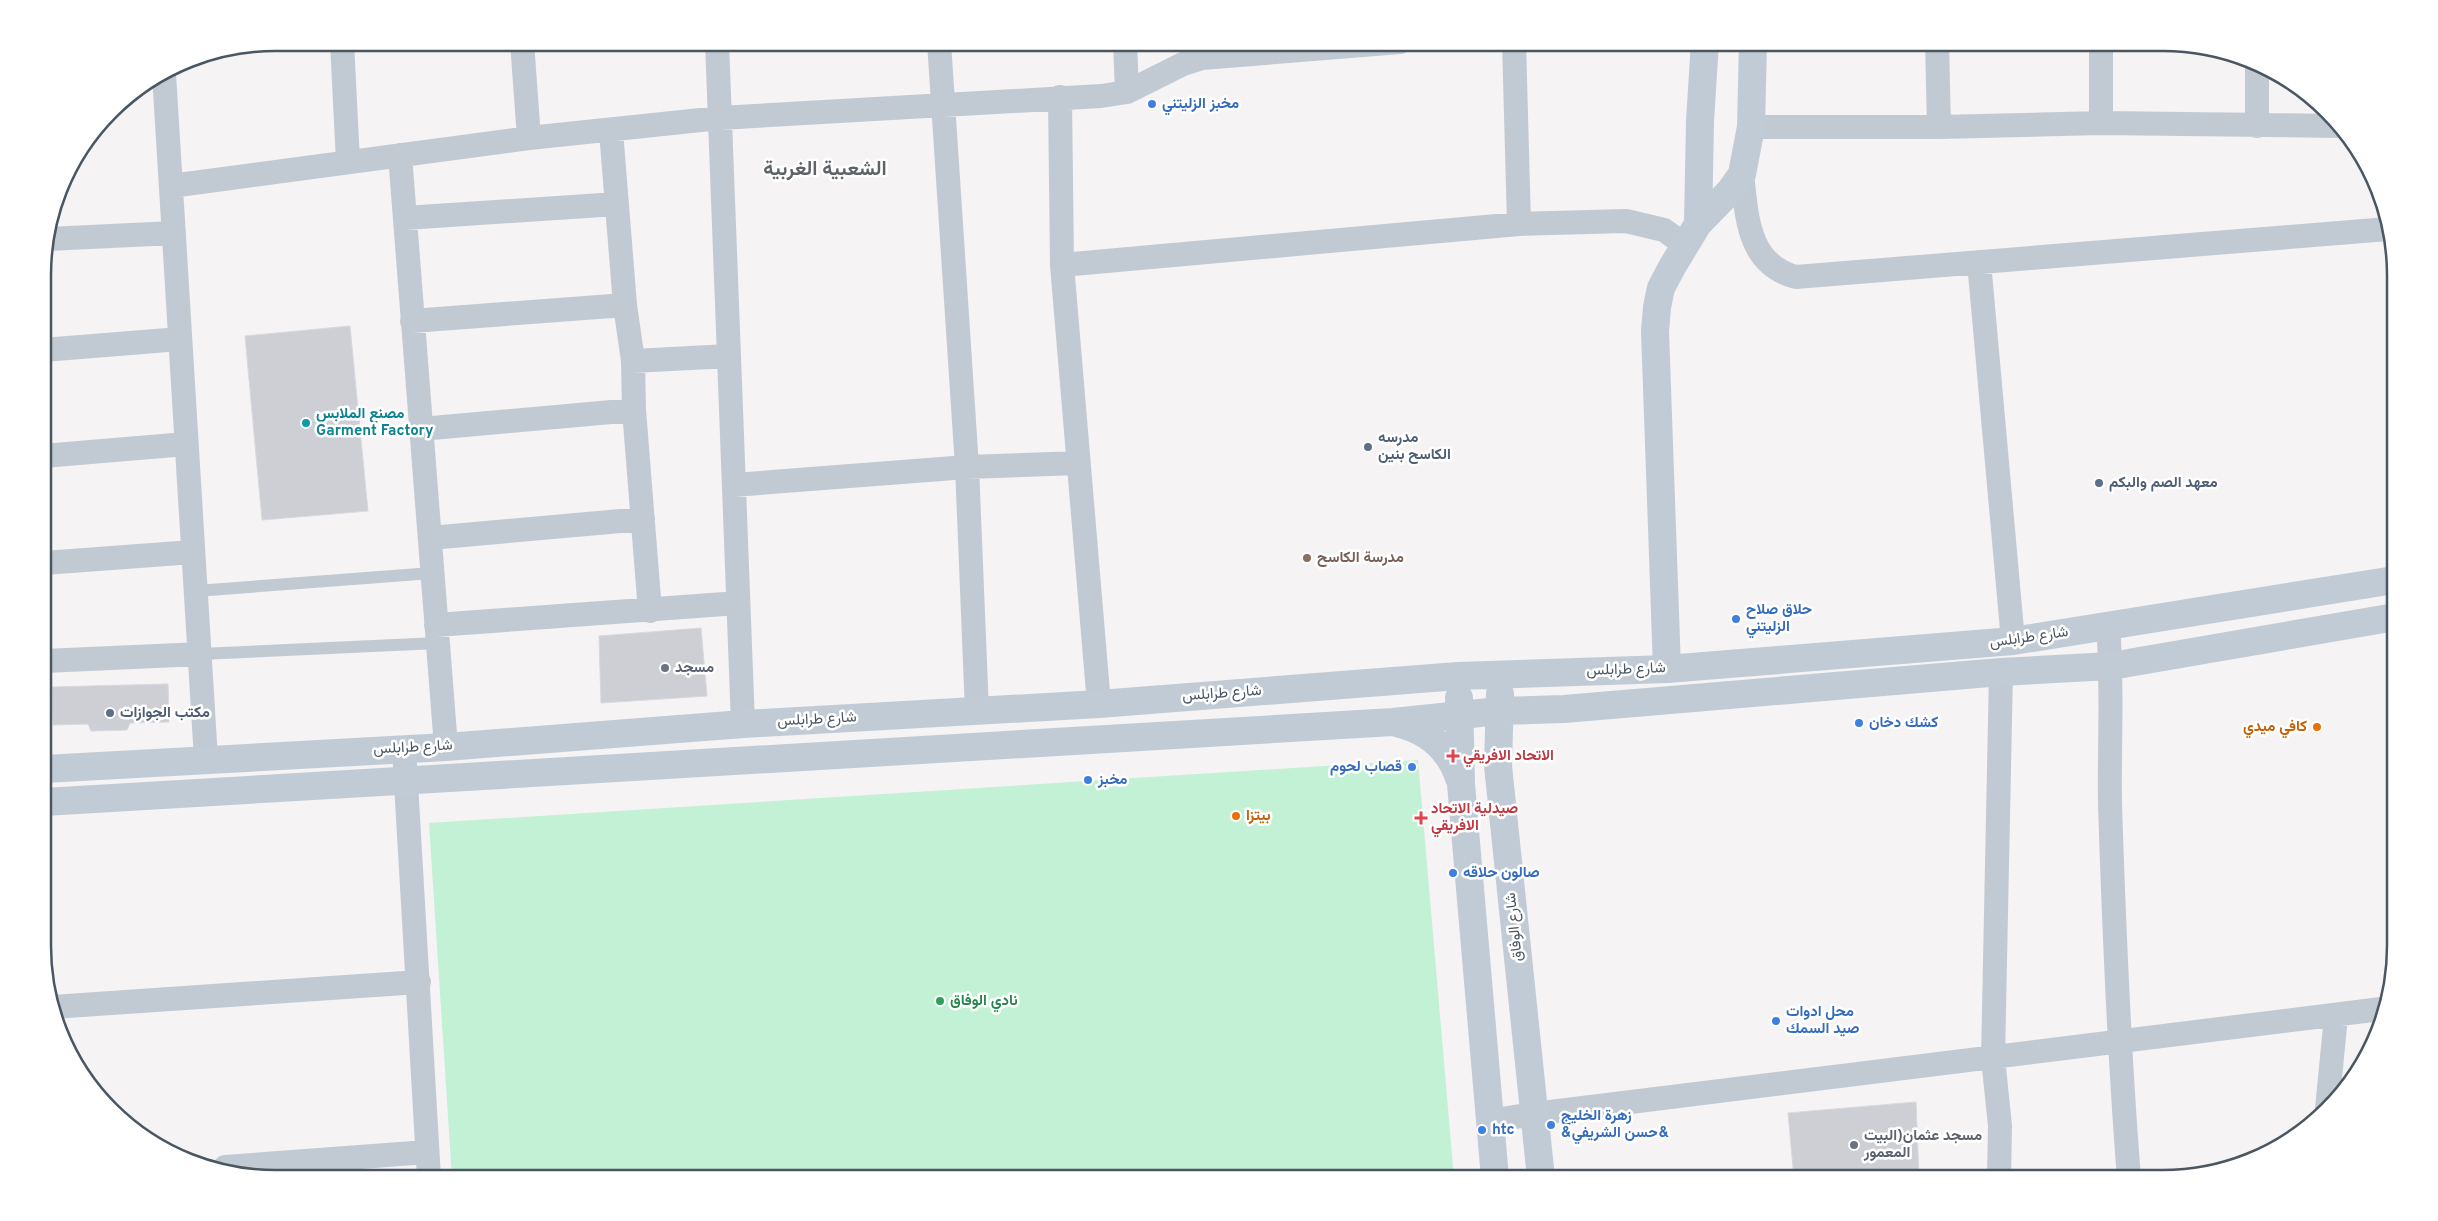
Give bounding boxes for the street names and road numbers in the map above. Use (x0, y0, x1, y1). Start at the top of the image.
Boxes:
street label: شارع طرابلس (1988, 623, 2070, 653)
street label: شارع طرابلس (1586, 659, 1666, 681)
street label: شارع طرابلس (1182, 682, 1262, 706)
street label: شارع طرابلس (777, 708, 857, 732)
street label: شارع طرابلس (373, 736, 453, 760)
street label: شارع الوفاق (1502, 891, 1528, 962)

